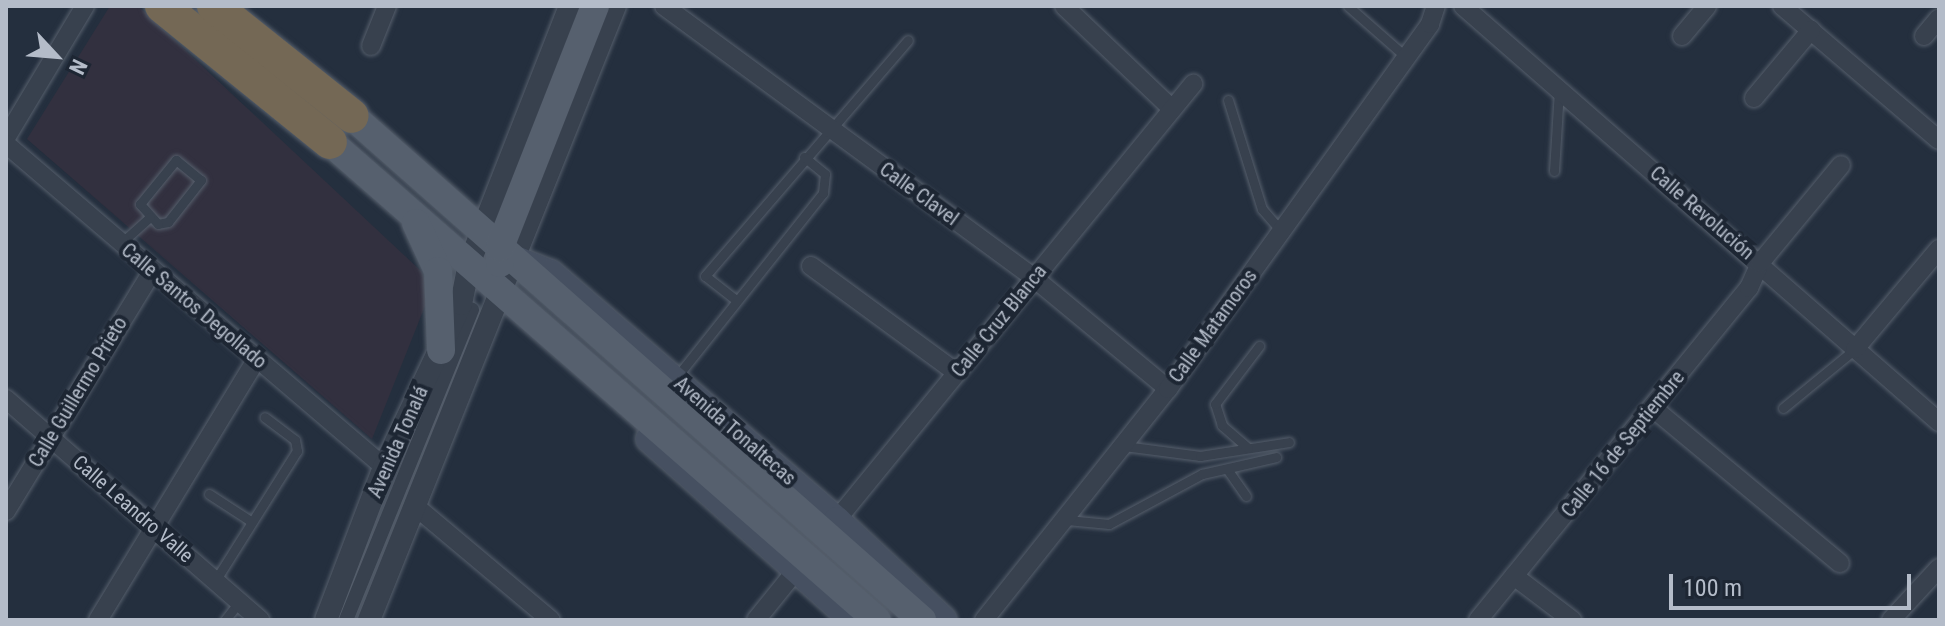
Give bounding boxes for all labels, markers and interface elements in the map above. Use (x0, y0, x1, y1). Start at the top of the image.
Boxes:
north arrow (16, 16, 96, 96)
text: N (64, 55, 92, 78)
street label: Calle Clavel (875, 157, 963, 231)
street label: Calle Revolución (1645, 161, 1759, 265)
street label: Calle Santos Degollado (116, 238, 272, 374)
street label: Calle Cruz Blanca (946, 260, 1052, 382)
street label: Calle Matamoros (1164, 265, 1262, 387)
street label: Calle Guillermo Prieto (24, 312, 132, 472)
street label: Calle 16 de Septiembre (1556, 366, 1690, 522)
street label: Avenida Tonaltecas (669, 371, 801, 491)
street label: Avenida Tonalá (363, 382, 433, 502)
street label: Calle Leandro Valle (68, 450, 198, 568)
scale bar (1673, 558, 1915, 608)
text: 100 m (1683, 574, 1742, 602)

